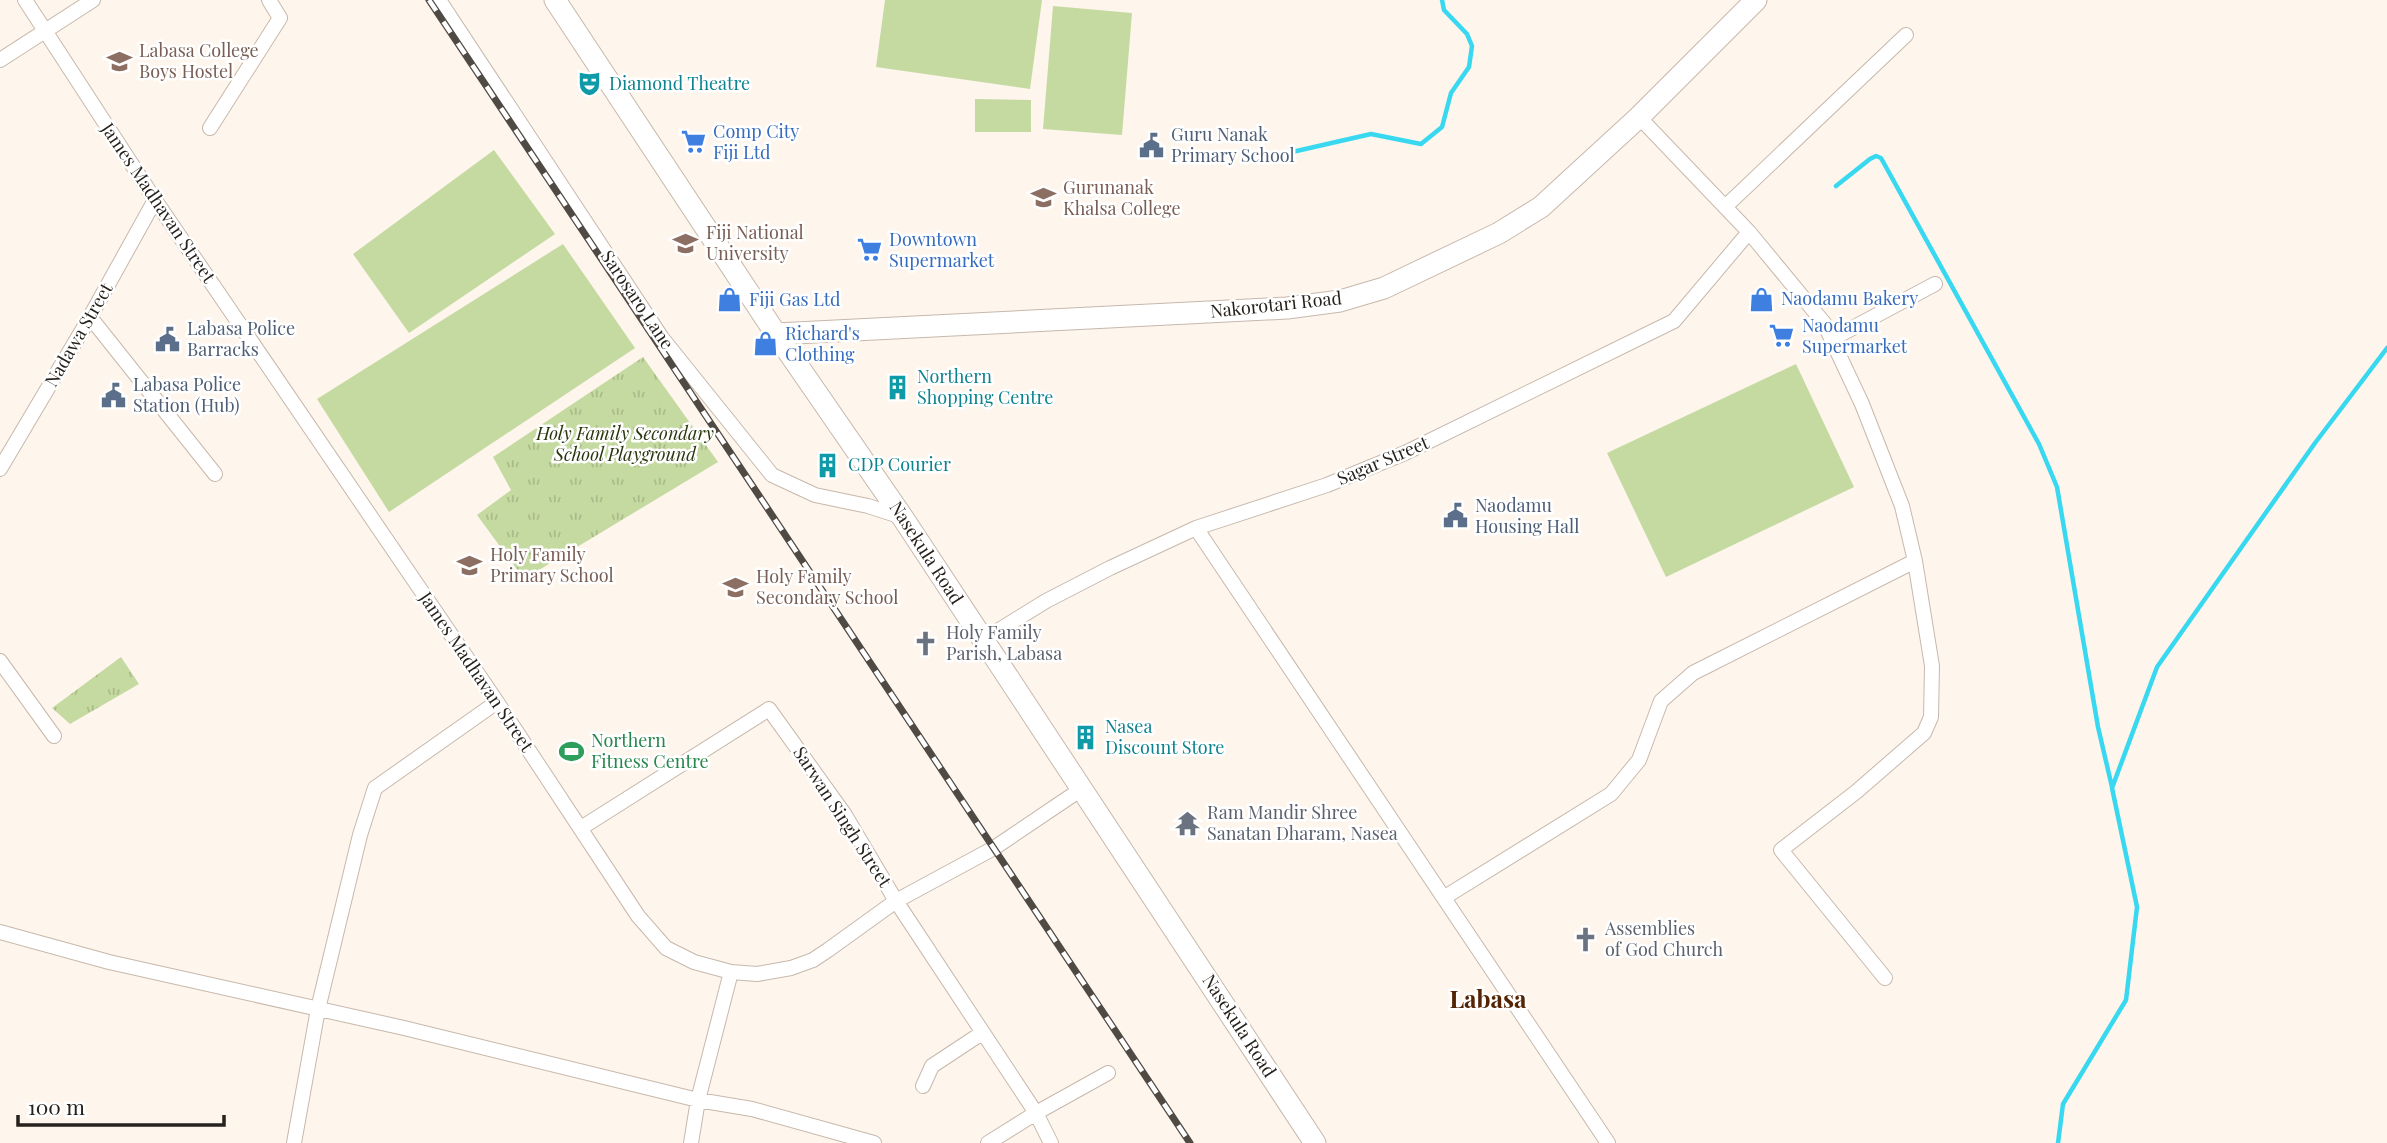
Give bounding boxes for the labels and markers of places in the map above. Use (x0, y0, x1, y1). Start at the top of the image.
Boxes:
place label: Labasa College Boys Hostel (139, 38, 259, 83)
school or university icon: Labasa College Boys Hostel (105, 47, 133, 75)
theatre icon: Diamond Theatre (575, 70, 603, 98)
place label: Diamond Theatre (609, 71, 750, 95)
place label: Comp City Fiji Ltd (713, 119, 799, 164)
place label: Guru Nanak Primary School (1171, 122, 1295, 167)
supermarket icon: Comp City Fiji Ltd (679, 128, 707, 156)
public building icon: Guru Nanak Primary School (1137, 131, 1165, 159)
place label: Gurunanak Khalsa College (1063, 175, 1181, 220)
school or university icon: Gurunanak Khalsa College (1029, 184, 1057, 212)
place label: Fiji National University (706, 220, 804, 265)
place label: Downtown Supermarket (889, 227, 995, 272)
school or university icon: Fiji National University (672, 229, 700, 257)
supermarket icon: Downtown Supermarket (855, 236, 883, 264)
shop icon: Naodamu Bakery (1747, 285, 1775, 313)
shop icon: Fiji Gas Ltd (715, 286, 743, 314)
place label: Naodamu Bakery (1781, 286, 1918, 310)
place label: Fiji Gas Ltd (749, 287, 841, 311)
place label: Naodamu Supermarket (1802, 313, 1908, 358)
place label: Labasa Police Barracks (187, 316, 295, 361)
place label: Richard's Clothing (785, 321, 860, 366)
supermarket icon: Naodamu Supermarket (1768, 322, 1796, 350)
public building icon: Labasa Police Barracks (153, 325, 181, 353)
shop icon: Richard's Clothing (751, 330, 779, 358)
place label: Northern Shopping Centre (917, 364, 1053, 409)
place label: Labasa Police Station (Hub) (133, 372, 241, 417)
building icon: Northern Shopping Centre (883, 373, 911, 401)
public building icon: Labasa Police Station (Hub) (99, 381, 127, 409)
building icon: CDP Courier (814, 451, 842, 479)
place label: CDP Courier (848, 452, 951, 476)
place label: Naodamu Housing Hall (1475, 493, 1579, 538)
public building icon: Naodamu Housing Hall (1441, 502, 1469, 530)
place label: Holy Family Primary School (490, 542, 614, 587)
school or university icon: Holy Family Primary School (456, 551, 484, 579)
place label: Holy Family Secondary School (756, 564, 898, 609)
school or university icon: Holy Family Secondary School (722, 573, 750, 601)
place label: Holy Family Parish, Labasa (946, 620, 1062, 665)
church icon: Holy Family Parish, Labasa (912, 629, 940, 657)
place label: Nasea Discount Store (1105, 714, 1224, 759)
building icon: Nasea Discount Store (1071, 723, 1099, 751)
place label: Northern Fitness Centre (591, 728, 709, 773)
sports icon: Northern Fitness Centre (557, 737, 585, 765)
place label: Ram Mandir Shree Sanatan Dharam, Nasea (1207, 800, 1398, 845)
temple icon: Ram Mandir Shree Sanatan Dharam, Nasea (1173, 809, 1201, 837)
place label: Assemblies of God Church (1604, 916, 1724, 961)
church icon: Assemblies of God Church (1571, 925, 1599, 953)

